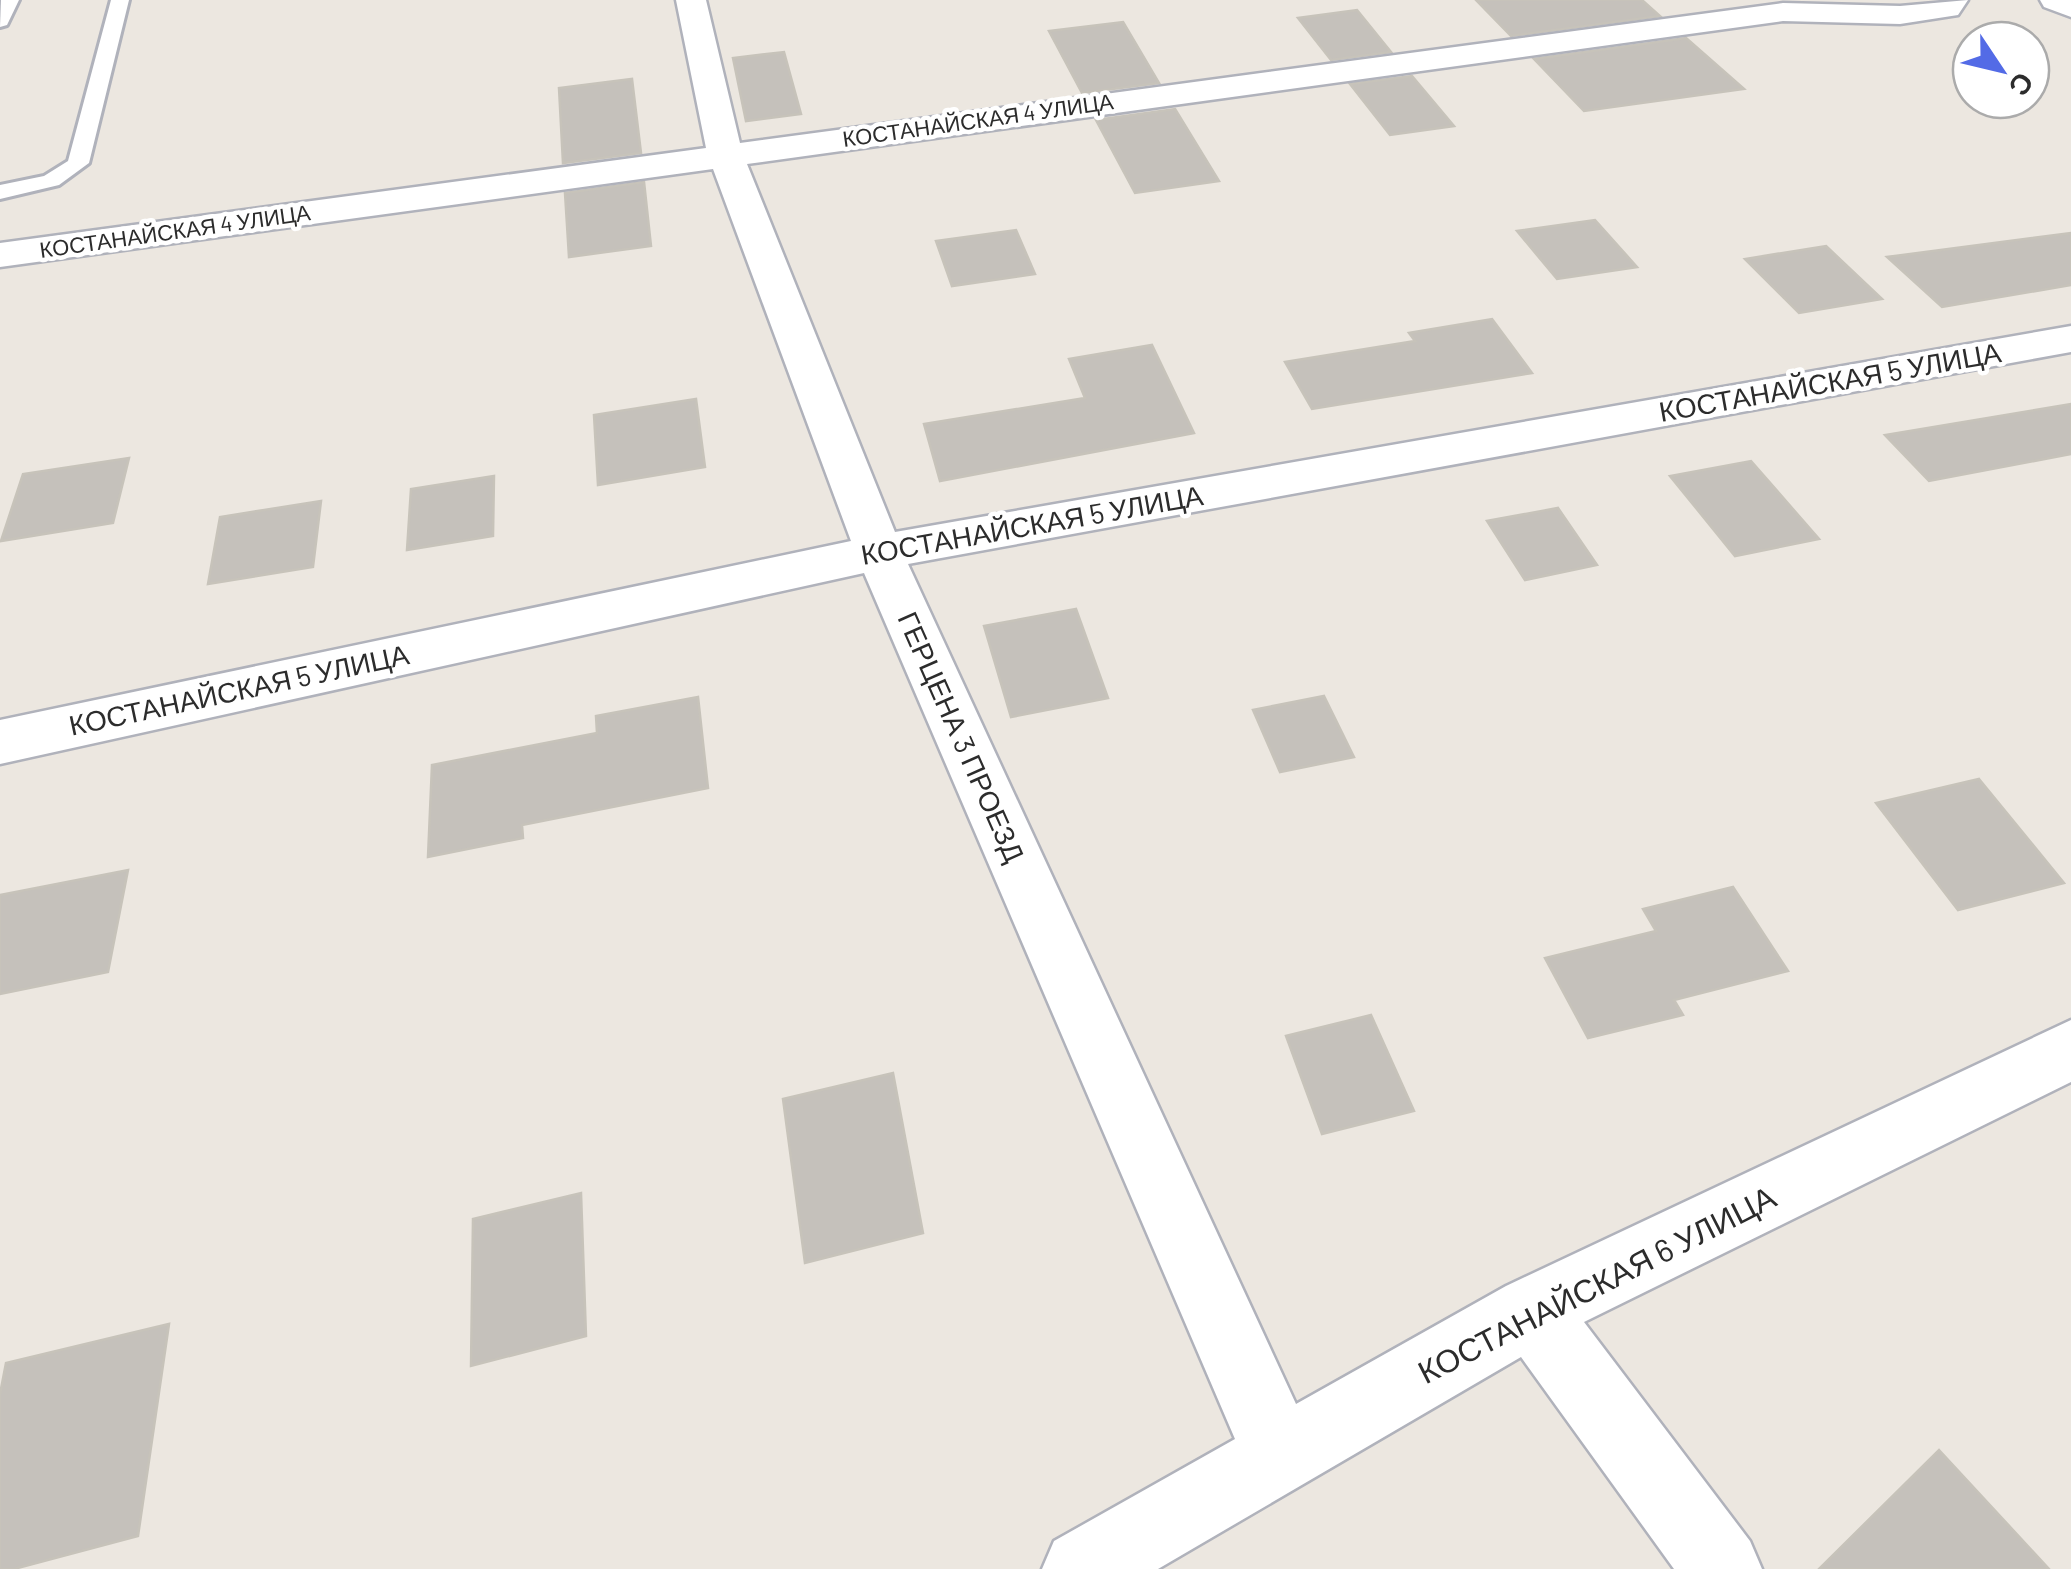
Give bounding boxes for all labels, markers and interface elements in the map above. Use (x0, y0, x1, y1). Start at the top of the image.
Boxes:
north arrow (1951, 20, 2051, 120)
text: С (2003, 67, 2042, 103)
street label: КОСТАНАЙСКАЯ 4 УЛИЦА (841, 87, 1115, 152)
street label: КОСТАНАЙСКАЯ 4 УЛИЦА (38, 198, 312, 263)
street label: КОСТАНАЙСКАЯ 5 УЛИЦА (1656, 334, 2004, 428)
street label: КОСТАНАЙСКАЯ 5 УЛИЦА (858, 477, 1206, 571)
street label: ГЕРЦЕНА 3 ПРОЕЗД (891, 606, 1032, 867)
street label: КОСТАНАЙСКАЯ 5 УЛИЦА (66, 636, 412, 742)
street label: КОСТАНАЙСКАЯ 6 УЛИЦА (1411, 1176, 1782, 1391)

